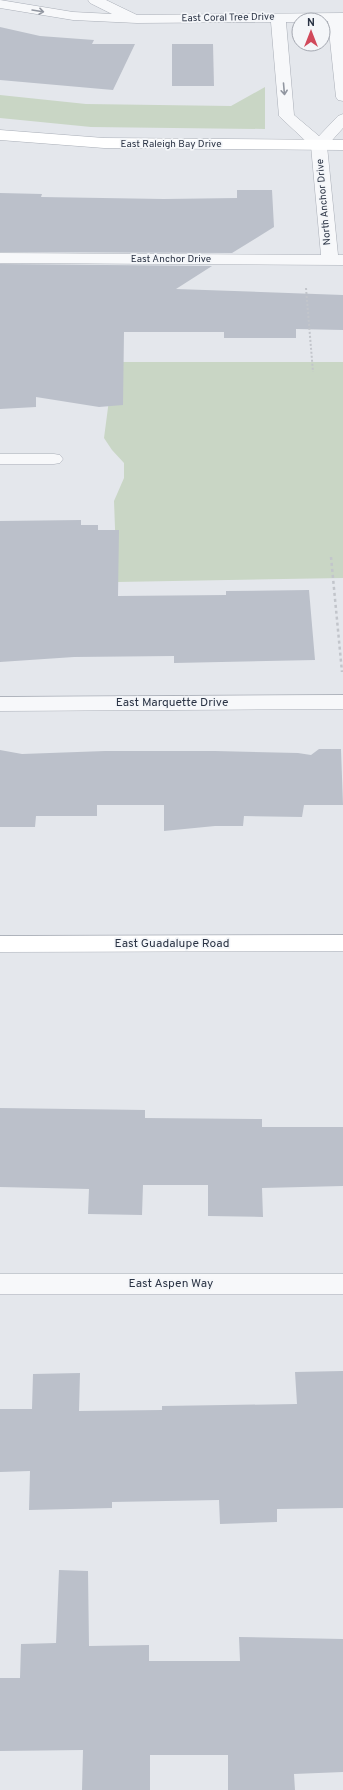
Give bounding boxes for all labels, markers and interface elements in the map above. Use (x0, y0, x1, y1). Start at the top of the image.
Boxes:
one-way arrow (31, 7, 44, 15)
street label: East Coral Tree Drive (181, 11, 275, 25)
north arrow (291, 12, 331, 52)
text: N (307, 16, 315, 30)
one-way arrow (281, 82, 288, 95)
street label: East Raleigh Bay Drive (120, 138, 222, 151)
street label: North Anchor Drive (314, 158, 334, 246)
street label: East Anchor Drive (131, 253, 211, 266)
street label: East Marquette Drive (116, 695, 228, 711)
street label: East Guadalupe Road (115, 936, 229, 952)
street label: East Aspen Way (129, 1276, 213, 1292)

